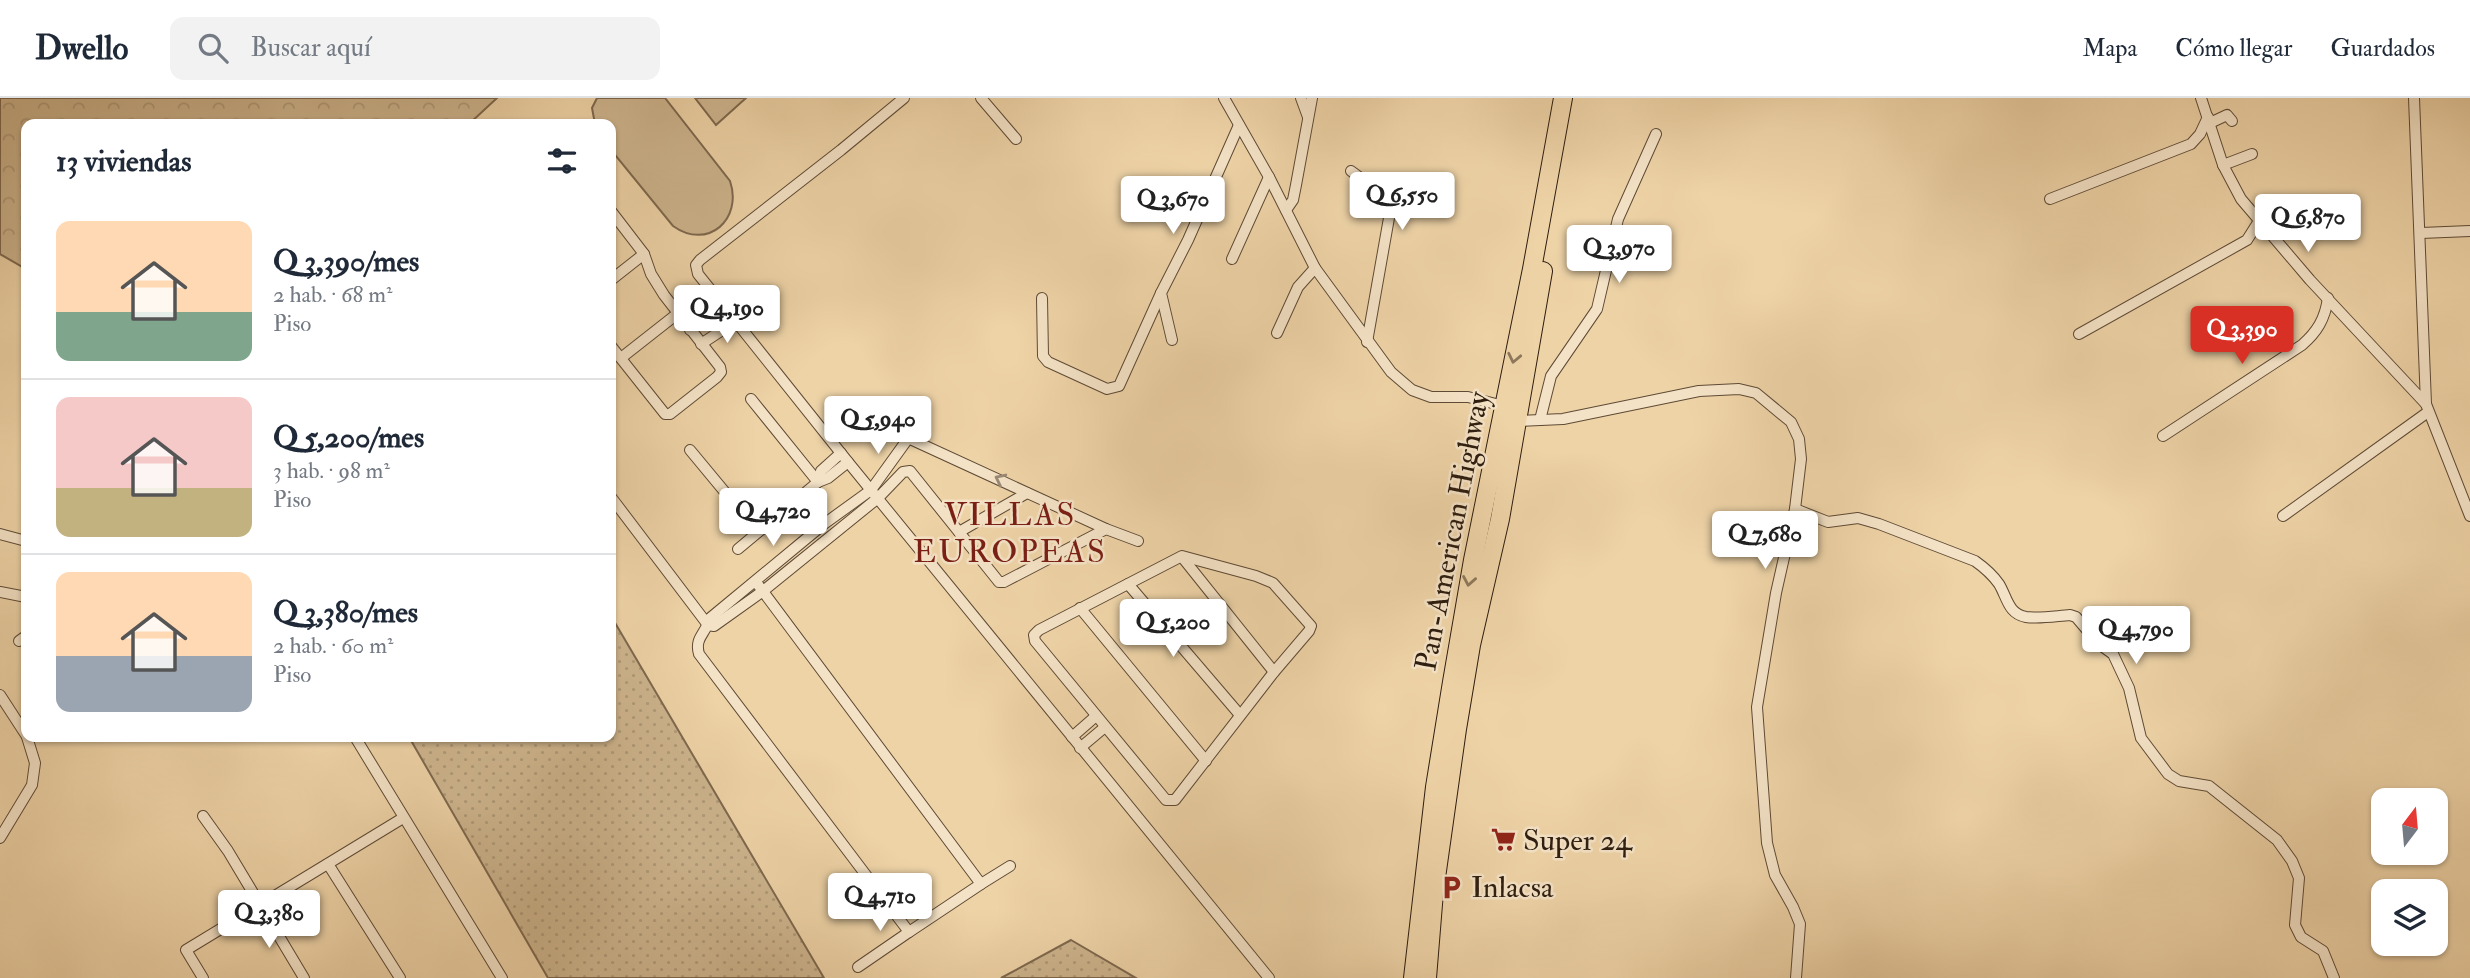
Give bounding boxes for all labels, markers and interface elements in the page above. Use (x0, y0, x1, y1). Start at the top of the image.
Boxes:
search box (170, 17, 660, 80)
text: Dwello (35, 28, 128, 69)
icon: search (194, 29, 232, 67)
text: Buscar aquí (250, 32, 371, 64)
text: Mapa (2082, 33, 2137, 64)
text: Cómo llegar (2175, 33, 2292, 64)
text: Guardados (2330, 33, 2435, 64)
icon: filters (543, 142, 581, 180)
text: 13 viviendas (56, 143, 191, 180)
pin: Q 6,550 (1337, 172, 1467, 232)
pin: Q 3,670 (1108, 176, 1238, 236)
text: Q 6,550 (1366, 180, 1438, 209)
text: Q 3,670 (1137, 184, 1209, 213)
pin: Q 6,870 (2243, 194, 2373, 254)
text: Q 6,870 (2271, 202, 2345, 231)
pin: Q 3,970 (1554, 226, 1684, 285)
text: Q 3,970 (1583, 233, 1655, 262)
text: Q 3,390/mes (273, 243, 419, 280)
icon: home (112, 249, 196, 333)
text: 2 hab. · 68 m² (273, 280, 393, 309)
pin: Q 4,190 (662, 286, 792, 345)
text: Q 4,190 (690, 293, 764, 322)
pin: Q 3,390 (2177, 306, 2307, 366)
text: Piso (273, 309, 311, 338)
text: Q 3,390 (2207, 314, 2277, 343)
one-way arrow (1507, 352, 1522, 364)
street label: Pan-American Highway (1407, 388, 1498, 674)
pin: Q 5,940 (813, 396, 943, 456)
text: Q 5,940 (840, 404, 916, 433)
text: Q 5,200/mes (273, 419, 424, 456)
icon: home (112, 425, 196, 509)
text: 3 hab. · 98 m² (273, 456, 390, 485)
one-way arrow (995, 474, 1007, 488)
text: Piso (273, 485, 311, 514)
pin: Q 4,720 (708, 489, 838, 548)
district label: VILLAS EUROPEAS (913, 495, 1107, 572)
text: Q 4,720 (735, 496, 811, 525)
pin: Q 7,680 (1700, 512, 1830, 571)
text: Q 7,680 (1728, 519, 1802, 548)
one-way arrow (1462, 575, 1477, 587)
text: Q 3,380/mes (273, 594, 418, 631)
icon: home (112, 600, 196, 684)
pin: Q 5,200 (1108, 600, 1238, 659)
pin: Q 4,790 (2071, 606, 2201, 666)
text: Q 5,200 (1136, 607, 1210, 636)
text: Q 4,790 (2098, 614, 2174, 643)
text: 2 hab. · 60 m² (273, 631, 394, 660)
text: Piso (273, 660, 311, 689)
north arrow (2371, 788, 2448, 864)
map controls (2371, 788, 2448, 956)
place label: Super 24 (1523, 822, 1633, 859)
supermarket icon: Super 24 (1489, 826, 1517, 854)
place label: Inlacsa (1471, 869, 1554, 906)
parking icon: Inlacsa (1437, 873, 1465, 901)
pin: Q 4,710 (815, 874, 945, 933)
button: layers (2371, 879, 2448, 956)
text: Q 4,710 (844, 881, 916, 910)
pin: Q 3,380 (204, 890, 334, 950)
text: Q 3,380 (234, 898, 304, 927)

